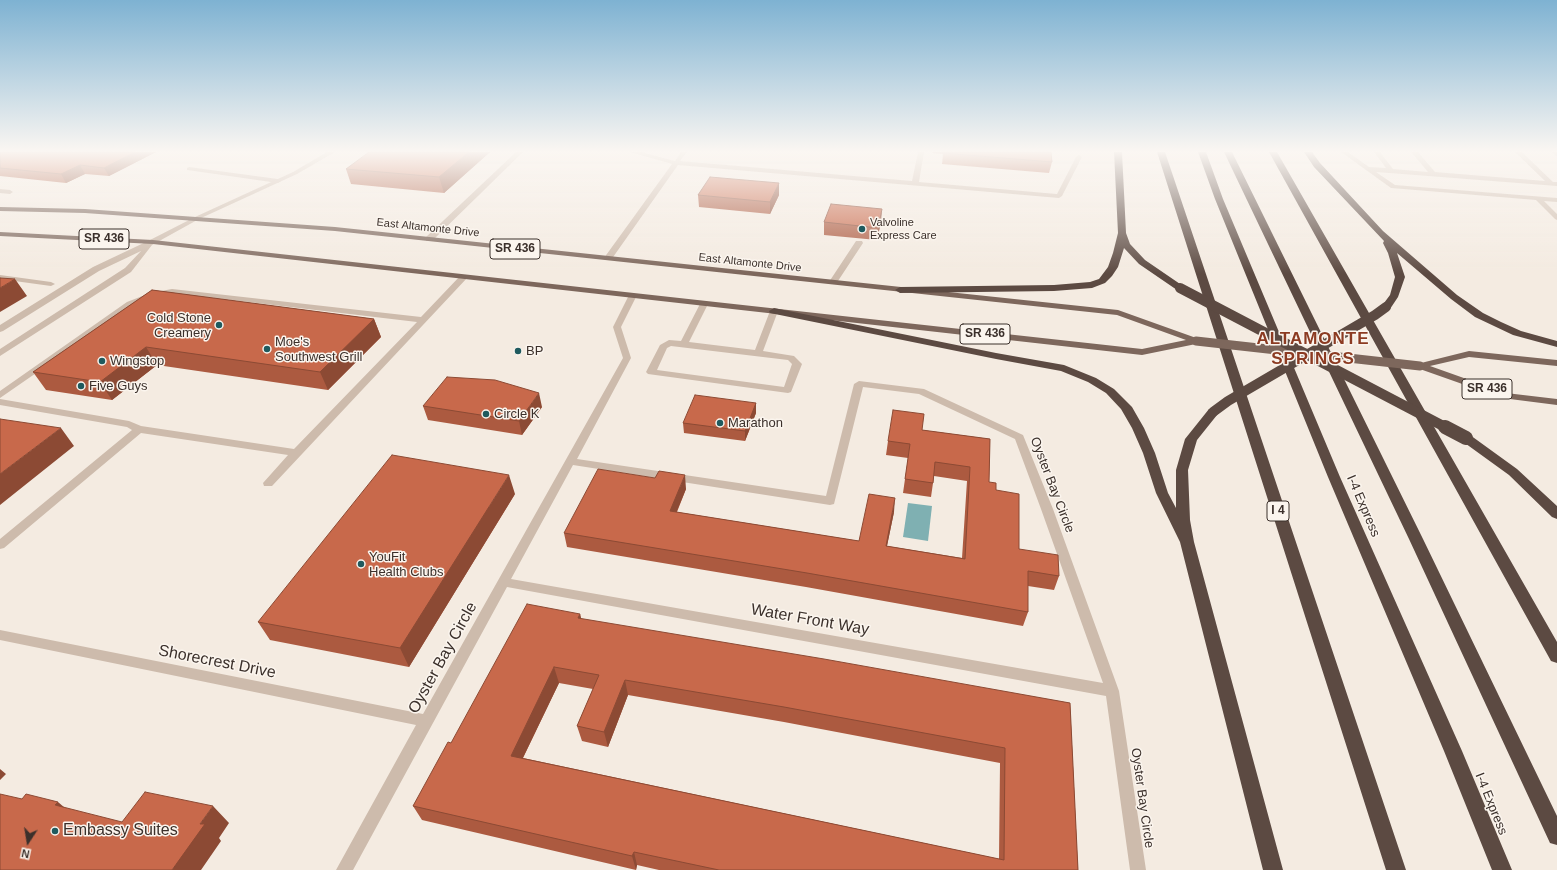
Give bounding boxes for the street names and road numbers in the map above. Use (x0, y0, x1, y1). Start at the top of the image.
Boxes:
street label: East Altamonte Drive (376, 216, 480, 240)
road number: SR 436 (79, 229, 129, 249)
road number: SR 436 (490, 239, 540, 259)
street label: East Altamonte Drive (698, 251, 802, 275)
road number: SR 436 (960, 324, 1010, 344)
road number: SR 436 (1462, 379, 1512, 399)
street label: Oyster Bay Circle (1027, 435, 1077, 535)
street label: I-4 Express (1343, 473, 1383, 539)
road number: I 4 (1267, 501, 1289, 521)
street label: Oyster Bay Circle (404, 599, 482, 717)
street label: Water Front Way (749, 600, 871, 640)
street label: Shorecrest Drive (157, 641, 277, 683)
street label: Oyster Bay Circle (1127, 747, 1157, 849)
street label: I-4 Express (1471, 771, 1511, 837)

